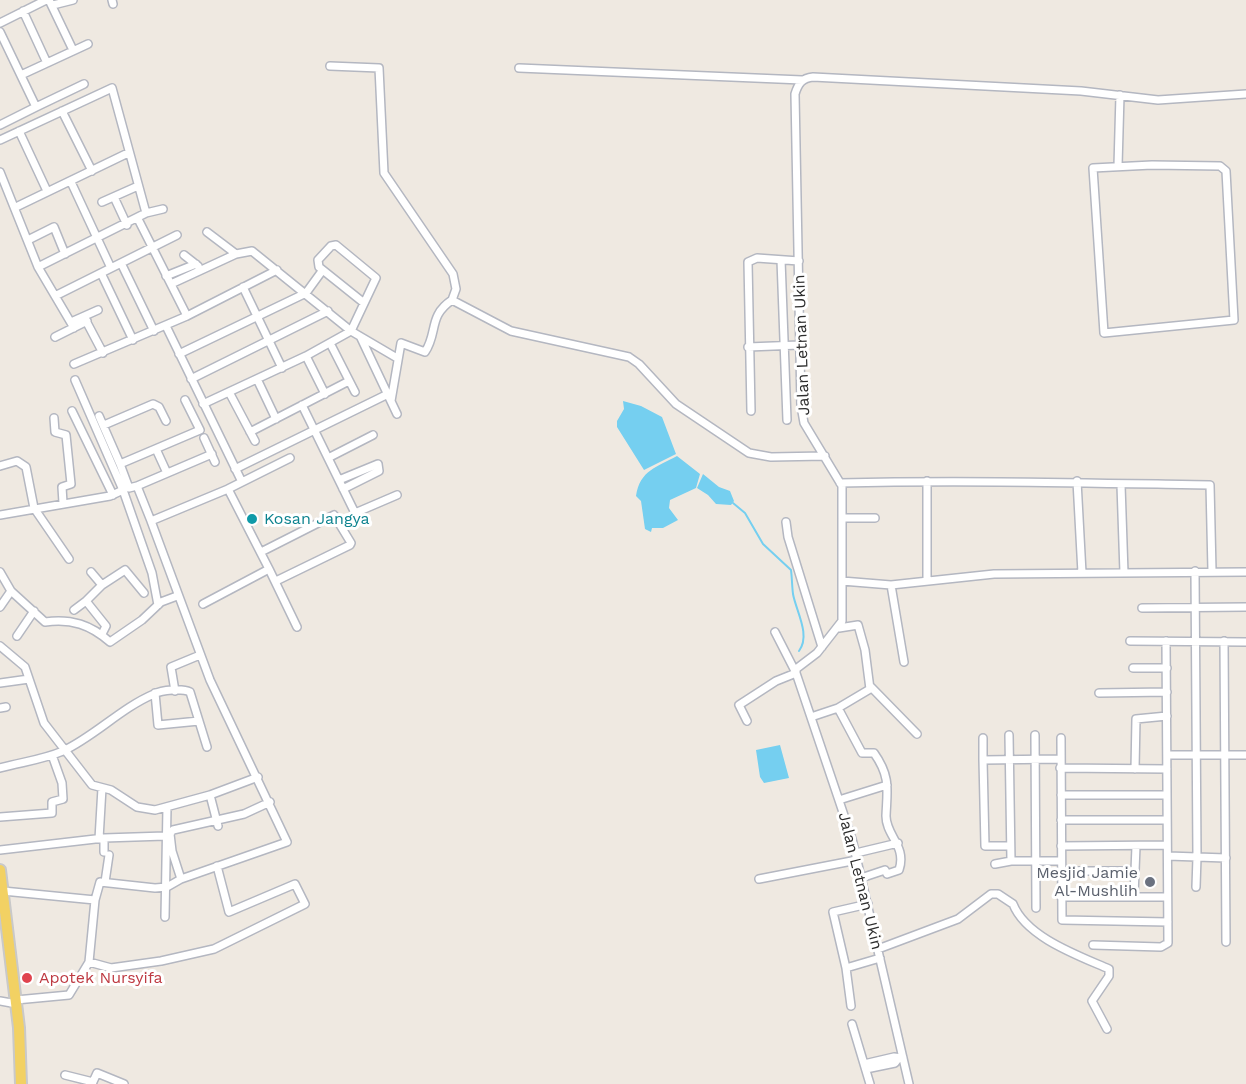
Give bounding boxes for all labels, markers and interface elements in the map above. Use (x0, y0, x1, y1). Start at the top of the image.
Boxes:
street label: Jalan Letnan Ukin (790, 274, 814, 416)
place label: Kosan Jangya (264, 509, 370, 529)
marker: Kosan Jangya (245, 512, 259, 526)
street label: Jalan Letnan Ukin (834, 810, 886, 952)
place label: Mesjid Jamie Al-Mushlih (1036, 863, 1138, 901)
marker: Mesjid Jamie Al-Mushlih (1143, 875, 1157, 889)
place label: Apotek Nursyifa (39, 968, 163, 988)
marker: Apotek Nursyifa (20, 971, 34, 985)

